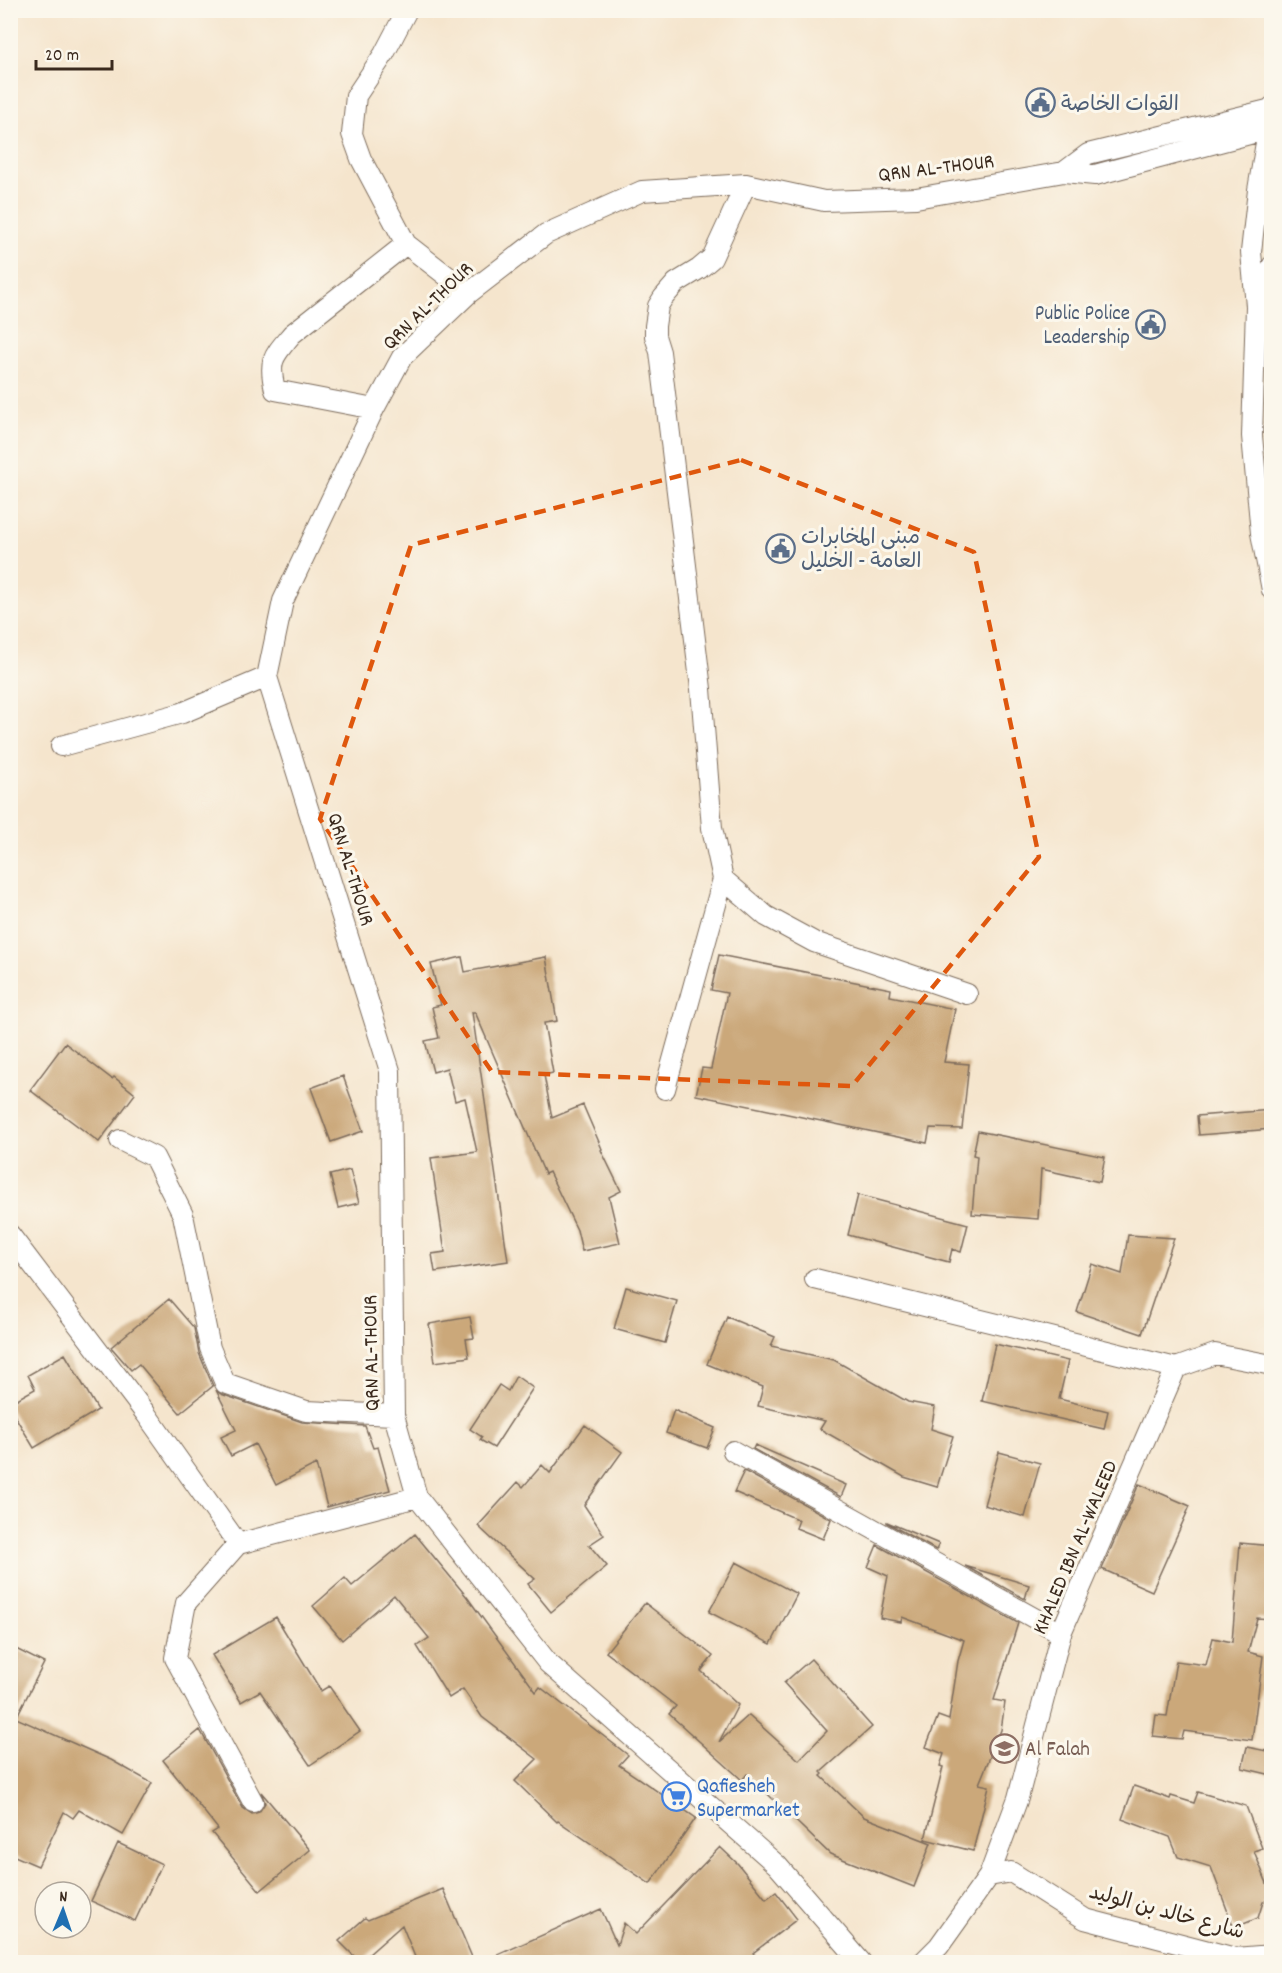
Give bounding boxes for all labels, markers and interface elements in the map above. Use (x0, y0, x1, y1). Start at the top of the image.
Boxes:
scale bar (36, 33, 112, 71)
text: 20 m (45, 44, 79, 69)
public building icon: القوات الخاصة (1024, 87, 1056, 119)
place label: القوات الخاصة (1061, 91, 1179, 121)
street label: QRN AL-THOUR (877, 148, 996, 192)
street label: QRN AL-THOUR (377, 256, 481, 358)
place label: Public Police Leadership (1035, 300, 1130, 354)
public building icon: Public Police Leadership (1135, 308, 1167, 340)
place label: مبنى المخابرات العامة - الخليل (801, 524, 921, 578)
public building icon: مبنى المخابرات العامة - الخليل (764, 532, 796, 564)
street label: QRN AL-THOUR (318, 810, 380, 930)
street label: QRN AL-THOUR (357, 1294, 389, 1411)
street label: KHALED IBN AL-WALEED (1026, 1456, 1127, 1640)
school or university icon: Al Falah (988, 1732, 1020, 1764)
place label: Al Falah (1025, 1736, 1090, 1766)
place label: Qafiesheh Supermarket (697, 1773, 800, 1827)
supermarket icon: Qafiesheh Supermarket (660, 1781, 692, 1813)
street label: شارع خالد بن الوليد (1085, 1879, 1247, 1949)
north arrow (33, 1880, 93, 1940)
text: N (59, 1886, 68, 1909)

